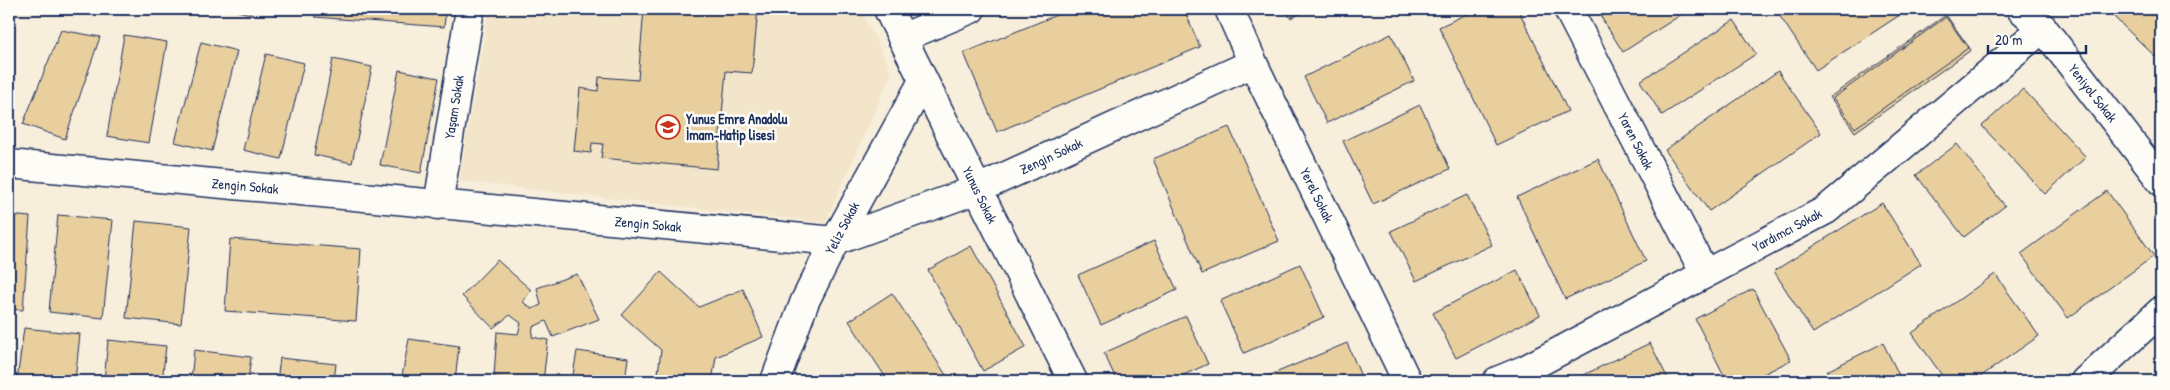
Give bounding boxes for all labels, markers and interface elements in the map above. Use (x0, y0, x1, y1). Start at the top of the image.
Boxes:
scale bar (1988, 22, 2085, 54)
text: 20 m (1995, 29, 2022, 50)
street label: Yeniyol Sokak (2064, 60, 2122, 126)
street label: Yaşam Sokak (439, 73, 468, 140)
place label: Yunus Emre Anadolu İmam-Hatip lisesi (686, 109, 788, 146)
street label: Yaren Sokak (1614, 109, 1659, 173)
school or university icon: Yunus Emre Anadolu İmam-Hatip lisesi (655, 114, 681, 140)
street label: Zengin Sokak (1016, 133, 1086, 179)
street label: Yunus Sokak (958, 163, 1003, 227)
street label: Yerel Sokak (1296, 164, 1339, 226)
street label: Zengin Sokak (211, 173, 279, 199)
street label: Yeliz Sokak (820, 198, 863, 257)
street label: Yardımcı Sokak (1749, 203, 1825, 256)
street label: Zengin Sokak (614, 211, 682, 237)

